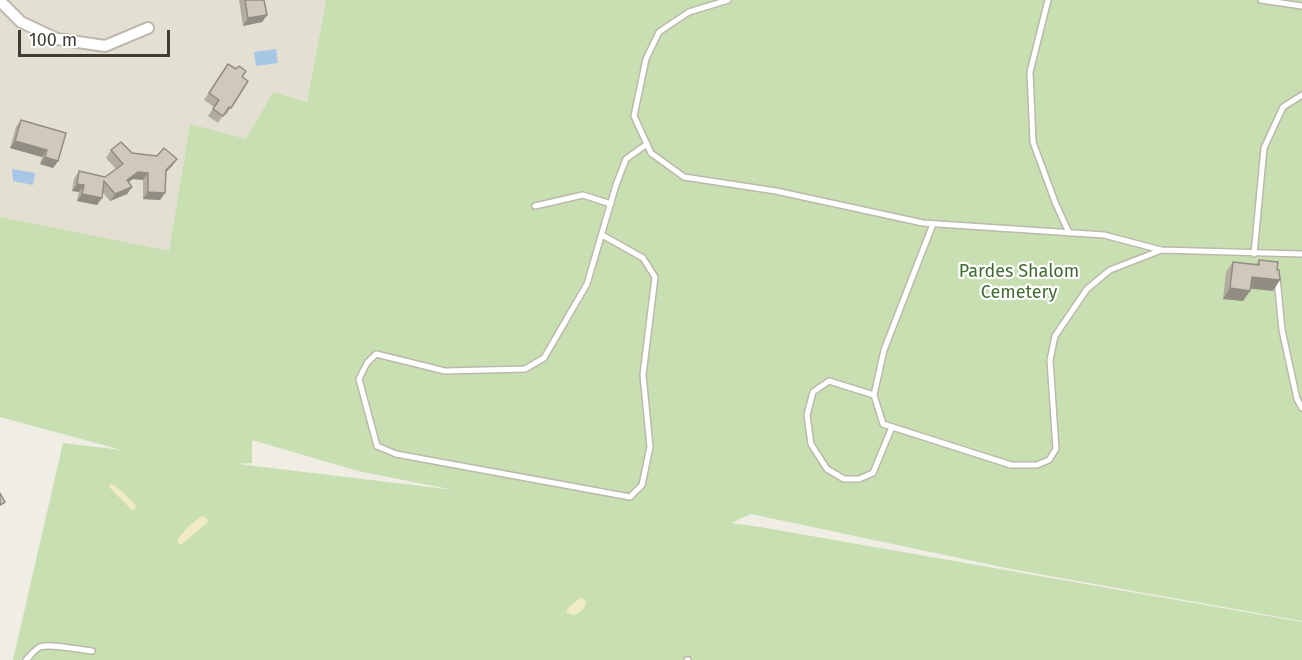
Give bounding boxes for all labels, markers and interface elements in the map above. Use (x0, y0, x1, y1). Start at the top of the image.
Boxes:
scale bar (21, 18, 172, 56)
text: 100 m (29, 29, 77, 51)
park label: Pardes Shalom Cemetery (959, 261, 1079, 304)

